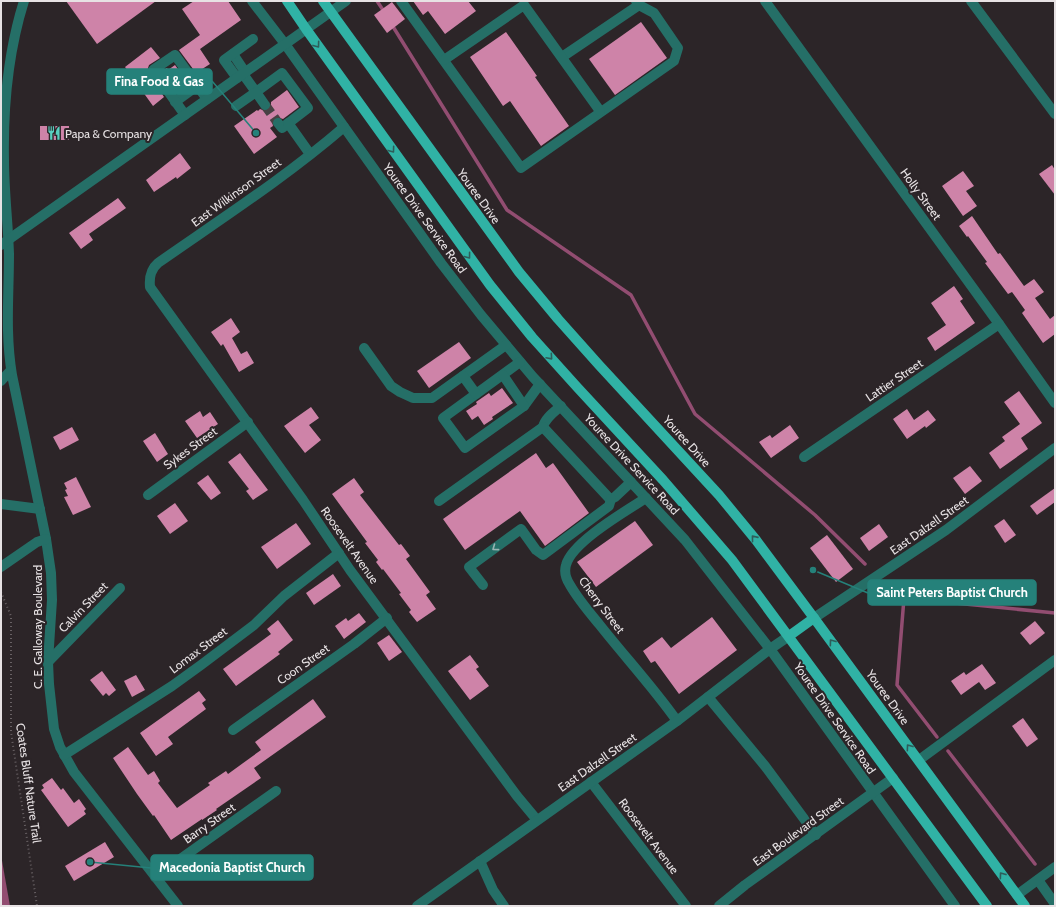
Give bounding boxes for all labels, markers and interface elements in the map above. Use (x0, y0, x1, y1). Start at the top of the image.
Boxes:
one-way arrow (312, 40, 319, 47)
callout: Fina Food & Gas (107, 69, 212, 94)
text: Fina Food & Gas (114, 73, 204, 89)
restaurant icon: Papa & Company (46, 125, 62, 141)
place label: Papa & Company (65, 126, 152, 141)
one-way arrow (388, 146, 395, 153)
street label: East Wilkinson Street (188, 154, 284, 230)
street label: Youree Drive Service Road (379, 159, 470, 276)
street label: Youree Drive (453, 165, 504, 226)
street label: Holly Street (897, 165, 945, 223)
one-way arrow (463, 252, 471, 259)
one-way arrow (546, 352, 553, 360)
street label: Lattier Street (863, 355, 925, 405)
street label: Youree Drive Service Road (581, 410, 683, 518)
street label: Youree Drive (659, 411, 714, 470)
street label: Sykes Street (160, 424, 220, 472)
street label: East Dalzell Street (887, 492, 971, 558)
street label: Roosevelt Avenue (318, 504, 382, 586)
one-way arrow (751, 536, 758, 543)
one-way arrow (493, 543, 500, 550)
street label: C. E. Galloway Boulevard (30, 565, 45, 689)
street label: Cherry Street (576, 574, 628, 636)
street label: Calvin Street (55, 579, 111, 635)
callout: Saint Peters Baptist Church (868, 580, 1036, 605)
text: Saint Peters Baptist Church (876, 584, 1028, 600)
street label: Lomax Street (166, 624, 230, 676)
one-way arrow (829, 639, 837, 646)
street label: Coon Street (274, 640, 332, 688)
street label: Youree Drive Service Road (790, 659, 879, 777)
street label: Youree Drive (862, 666, 913, 727)
street label: Coates Bluff Nature Trail (13, 722, 45, 844)
street label: East Dalzell Street (555, 729, 639, 795)
one-way arrow (907, 744, 914, 751)
street label: East Boulevard Street (750, 793, 846, 869)
street label: Roosevelt Avenue (616, 795, 682, 877)
street label: Barry Street (180, 800, 238, 846)
callout: Macedonia Baptist Church (151, 855, 313, 880)
text: Macedonia Baptist Church (159, 859, 305, 875)
one-way arrow (999, 872, 1006, 879)

